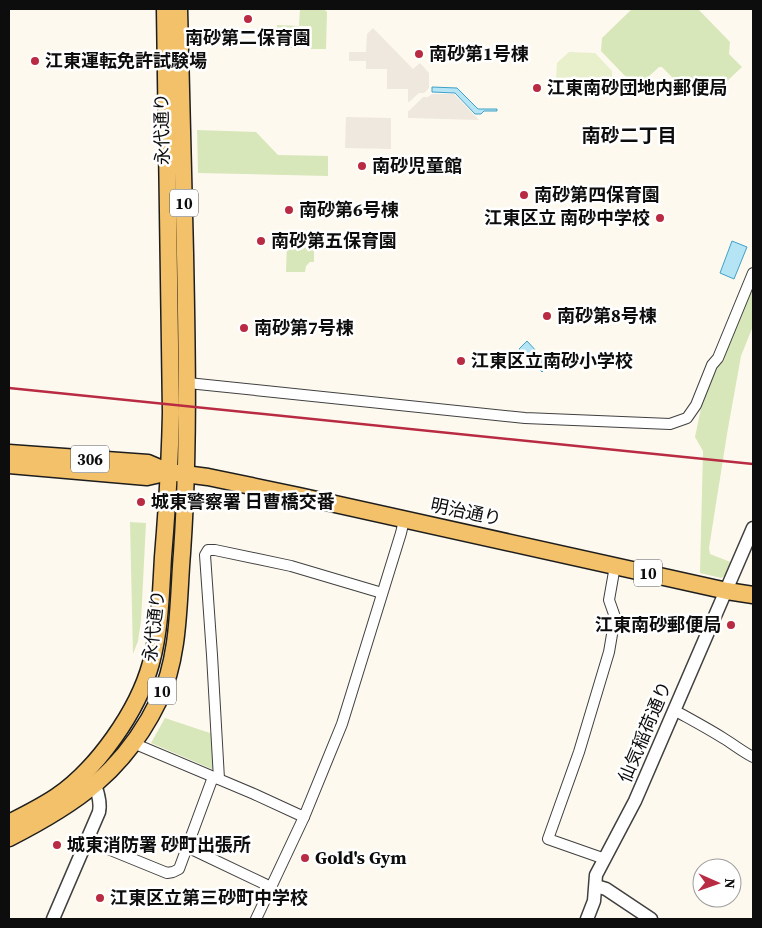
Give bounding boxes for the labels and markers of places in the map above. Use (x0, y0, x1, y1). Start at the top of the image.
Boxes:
marker: 南砂第二保育園 (242, 13, 254, 25)
place label: 南砂第二保育園 (185, 25, 311, 50)
place label: 南砂第1号棟 (429, 41, 529, 66)
place label: 江東運転免許試験場 (45, 48, 207, 73)
marker: 南砂第1号棟 (413, 48, 425, 60)
marker: 江東運転免許試験場 (29, 55, 41, 67)
place label: 江東南砂団地内郵便局 (547, 75, 727, 100)
marker: 江東南砂団地内郵便局 (531, 82, 543, 94)
place label: 南砂児童館 (372, 153, 462, 178)
marker: 南砂児童館 (356, 160, 368, 172)
place label: 南砂第四保育園 (534, 182, 660, 207)
marker: 南砂第四保育園 (518, 189, 530, 201)
place label: 南砂第6号棟 (299, 197, 399, 222)
marker: 南砂第6号棟 (283, 204, 295, 216)
place label: 江東区立 南砂中学校 (484, 205, 650, 230)
marker: 江東区立 南砂中学校 (654, 212, 666, 224)
place label: 南砂第五保育園 (271, 228, 397, 253)
marker: 南砂第五保育園 (255, 235, 267, 247)
place label: 南砂第8号棟 (557, 303, 657, 328)
marker: 南砂第8号棟 (541, 310, 553, 322)
place label: 南砂第7号棟 (254, 315, 354, 340)
marker: 南砂第7号棟 (238, 322, 250, 334)
place label: 江東区立南砂小学校 (471, 348, 633, 373)
marker: 江東区立南砂小学校 (455, 355, 467, 367)
place label: 城東警察署 日曹橋交番 (151, 489, 335, 514)
marker: 城東警察署 日曹橋交番 (135, 496, 147, 508)
place label: 江東南砂郵便局 (595, 612, 721, 637)
marker: 江東南砂郵便局 (725, 619, 737, 631)
place label: 城東消防署 砂町出張所 (67, 832, 251, 857)
marker: 城東消防署 砂町出張所 (51, 839, 63, 851)
place label: Gold's Gym (315, 845, 407, 870)
marker: Gold's Gym (299, 852, 311, 864)
place label: 江東区立第三砂町中学校 (110, 885, 308, 910)
marker: 江東区立第三砂町中学校 (94, 892, 106, 904)

